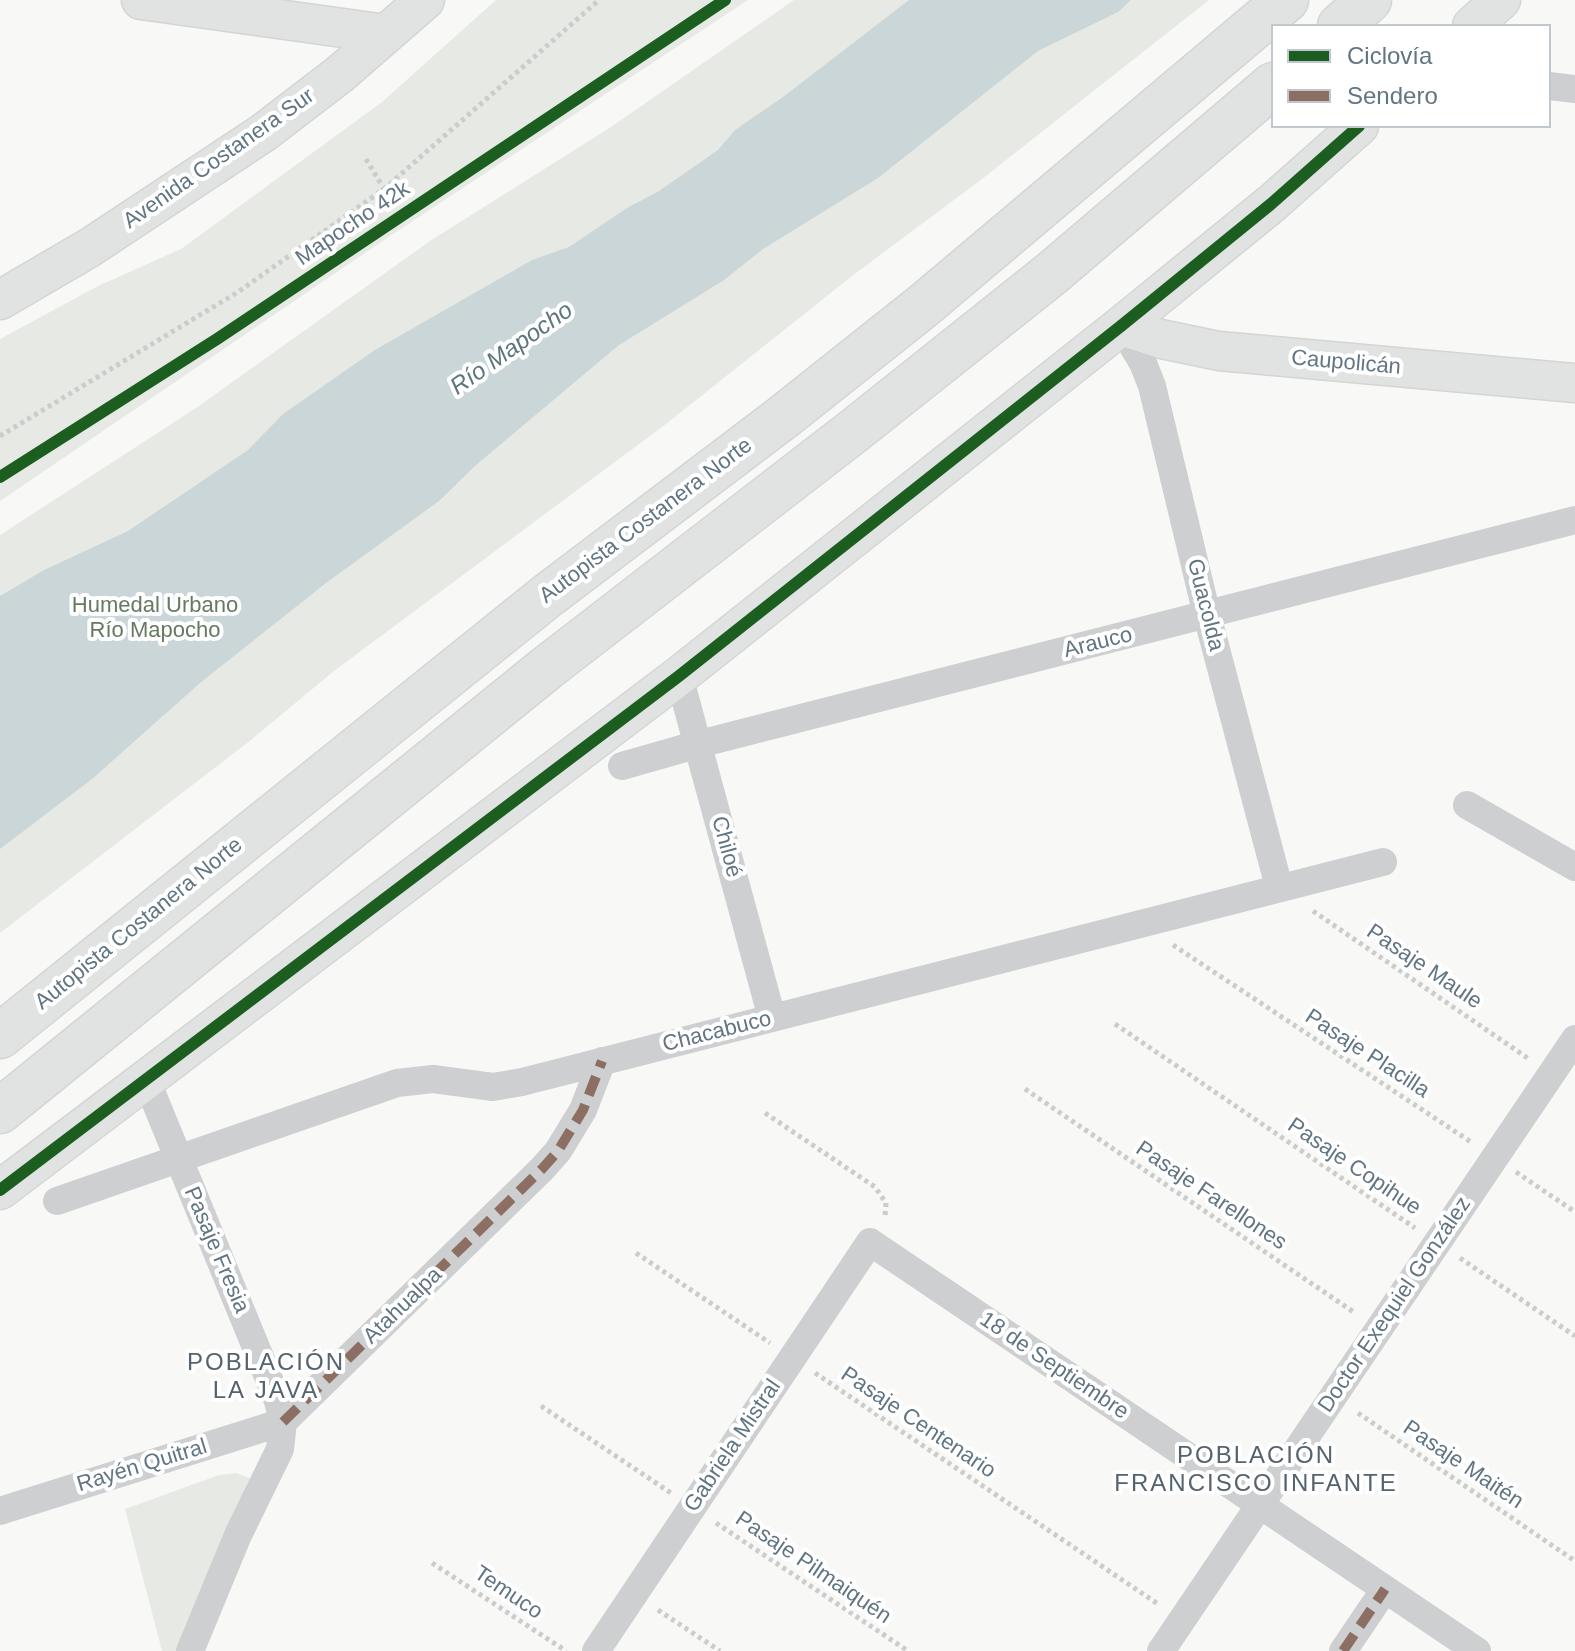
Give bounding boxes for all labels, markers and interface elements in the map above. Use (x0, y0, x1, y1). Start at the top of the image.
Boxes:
legend (1271, 24, 1551, 128)
text: Ciclovía (1347, 42, 1432, 69)
text: Sendero (1347, 82, 1438, 109)
street label: Avenida Costanera Sur (118, 83, 320, 235)
street label: Mapocho 42k (291, 176, 415, 272)
water label: Río Mapocho (445, 296, 579, 402)
street label: Caupolicán (1290, 345, 1402, 381)
street label: Autopista Costanera Norte (535, 432, 757, 610)
street label: Guacolda (1181, 556, 1229, 654)
park label: Humedal Urbano Río Mapocho (72, 593, 238, 644)
street label: Arauco (1061, 622, 1135, 664)
street label: Chiloé (705, 813, 747, 881)
street label: Autopista Costanera Norte (30, 832, 248, 1016)
street label: Pasaje Maule (1361, 919, 1487, 1015)
street label: Pasaje Placilla (1300, 1004, 1434, 1104)
street label: Chacabuco (660, 1006, 774, 1058)
street label: Pasaje Copihue (1282, 1113, 1426, 1221)
street label: Pasaje Farellones (1131, 1136, 1291, 1256)
street label: Pasaje Fresia (178, 1183, 254, 1317)
street label: Doctor Exequiel González (1313, 1192, 1477, 1418)
street label: Atahualpa (358, 1262, 448, 1350)
street label: 18 de Septiembre (975, 1306, 1133, 1426)
district label: POBLACIÓN LA JAVA (187, 1349, 345, 1405)
street label: Pasaje Centenario (836, 1361, 1000, 1485)
street label: Gabriela Mistral (679, 1375, 787, 1517)
street label: Pasaje Maitén (1398, 1415, 1528, 1515)
street label: Rayén Quitral (74, 1434, 210, 1498)
district label: POBLACIÓN FRANCISCO INFANTE (1114, 1442, 1398, 1498)
street label: Pasaje Pilmaiquén (730, 1506, 896, 1630)
street label: Temuco (469, 1561, 547, 1625)

